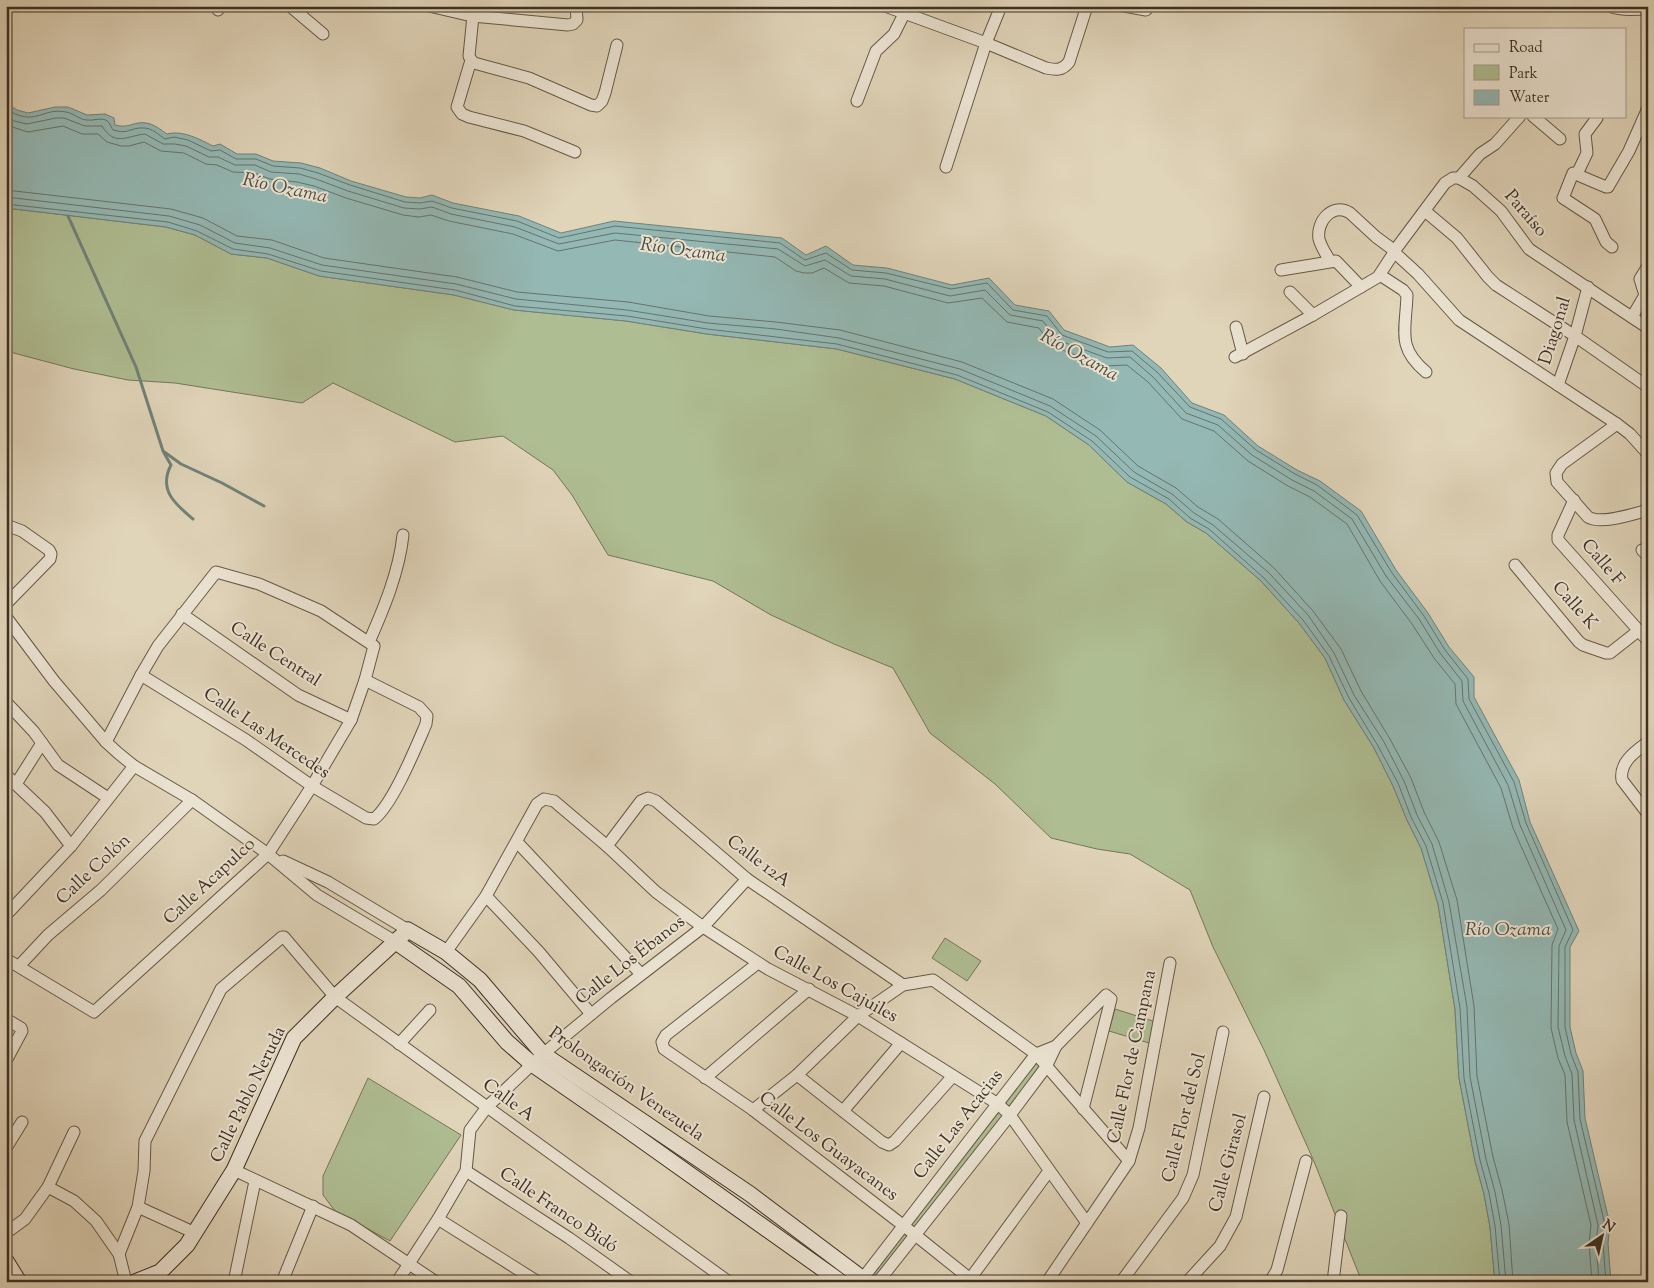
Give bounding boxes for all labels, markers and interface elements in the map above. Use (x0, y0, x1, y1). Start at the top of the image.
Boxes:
legend (1464, 28, 1626, 118)
text: Road (1509, 38, 1543, 59)
text: Park (1509, 64, 1538, 85)
text: Water (1509, 88, 1550, 109)
water label: Río Ozama (240, 167, 330, 211)
street label: Paraíso (1497, 185, 1553, 243)
water label: Río Ozama (639, 232, 728, 270)
street label: Diagonal (1533, 294, 1579, 368)
water label: Río Ozama (1035, 323, 1123, 389)
street label: Calle F (1574, 534, 1630, 592)
street label: Calle K (1545, 576, 1603, 636)
street label: Calle Central (224, 616, 326, 694)
street label: Calle Las Mercedes (197, 682, 335, 786)
street label: Calle Colón (51, 828, 137, 911)
street label: Calle 12A (721, 829, 796, 895)
street label: Calle Acapulco (158, 832, 262, 932)
street label: Calle Los Ébanos (571, 910, 691, 1012)
water label: Río Ozama (1465, 917, 1551, 944)
street label: Calle Los Cajuiles (768, 940, 902, 1030)
street label: Calle Flor de Campana (1102, 968, 1164, 1146)
street label: Prolongación Venezuela (543, 1021, 709, 1149)
street label: Calle Pablo Neruda (205, 1022, 293, 1168)
street label: Calle Flor del Sol (1156, 1051, 1214, 1185)
street label: Calle Las Acacias (908, 1064, 1010, 1186)
street label: Calle A (476, 1073, 540, 1129)
street label: Calle Los Guayacanes (753, 1086, 903, 1208)
street label: Calle Girasol (1203, 1111, 1255, 1215)
street label: Calle Franco Bidó (494, 1162, 623, 1260)
north arrow (1576, 1210, 1626, 1260)
text: N (1598, 1215, 1618, 1238)

